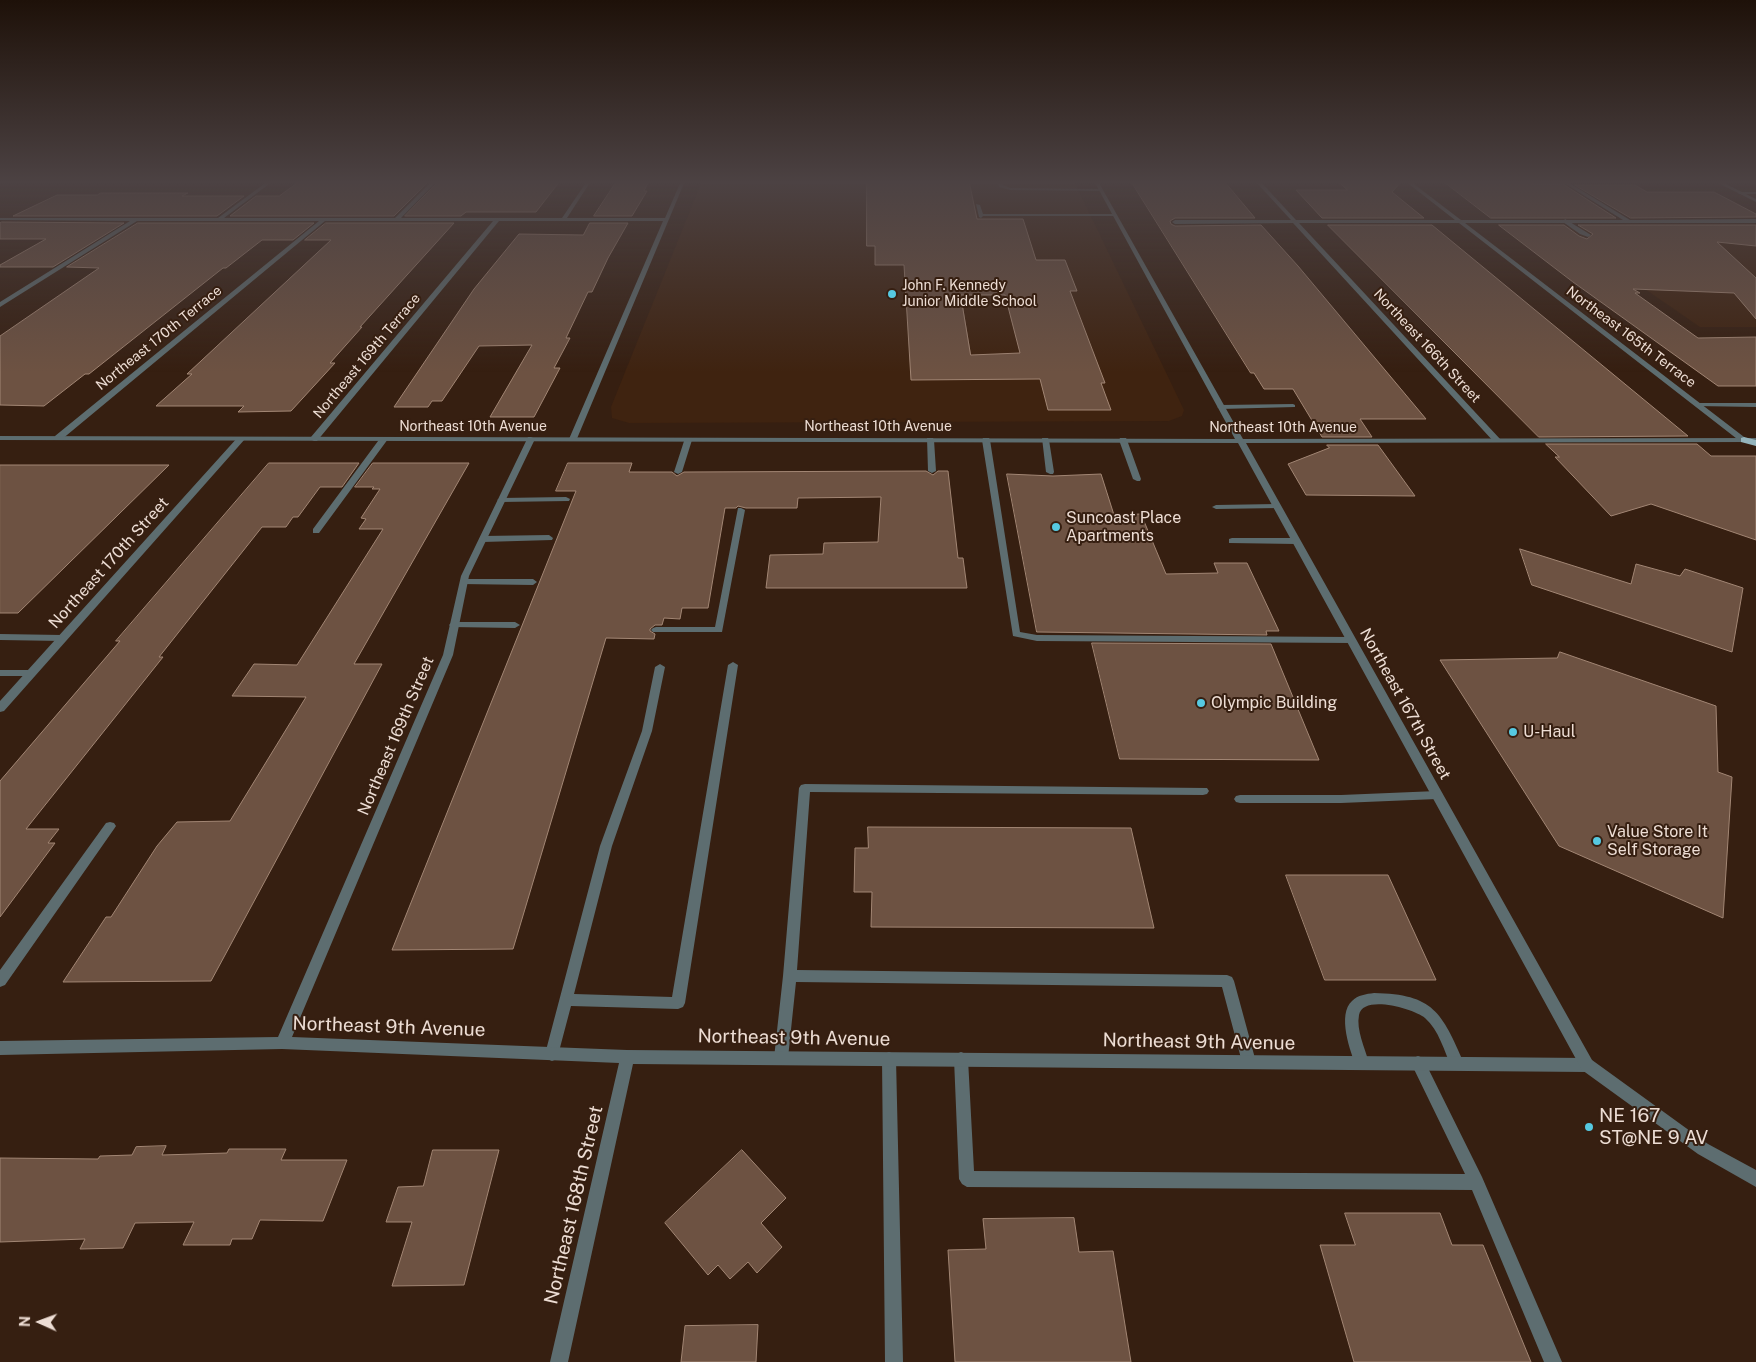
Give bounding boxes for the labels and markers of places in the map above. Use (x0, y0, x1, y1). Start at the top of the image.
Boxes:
place label: John F. Kennedy Junior Middle School (902, 278, 1037, 310)
marker: John F. Kennedy Junior Middle School (886, 288, 898, 300)
place label: Suncoast Place Apartments (1066, 508, 1181, 546)
marker: Suncoast Place Apartments (1050, 521, 1062, 533)
place label: Olympic Building (1211, 693, 1337, 713)
marker: Olympic Building (1195, 697, 1207, 709)
place label: U-Haul (1523, 722, 1576, 742)
marker: U-Haul (1507, 726, 1519, 738)
place label: Value Store It Self Storage (1607, 822, 1708, 860)
marker: Value Store It Self Storage (1591, 835, 1603, 847)
place label: NE 167 ST@NE 9 AV (1599, 1105, 1708, 1149)
marker: NE 167 ST@NE 9 AV (1583, 1121, 1595, 1133)

